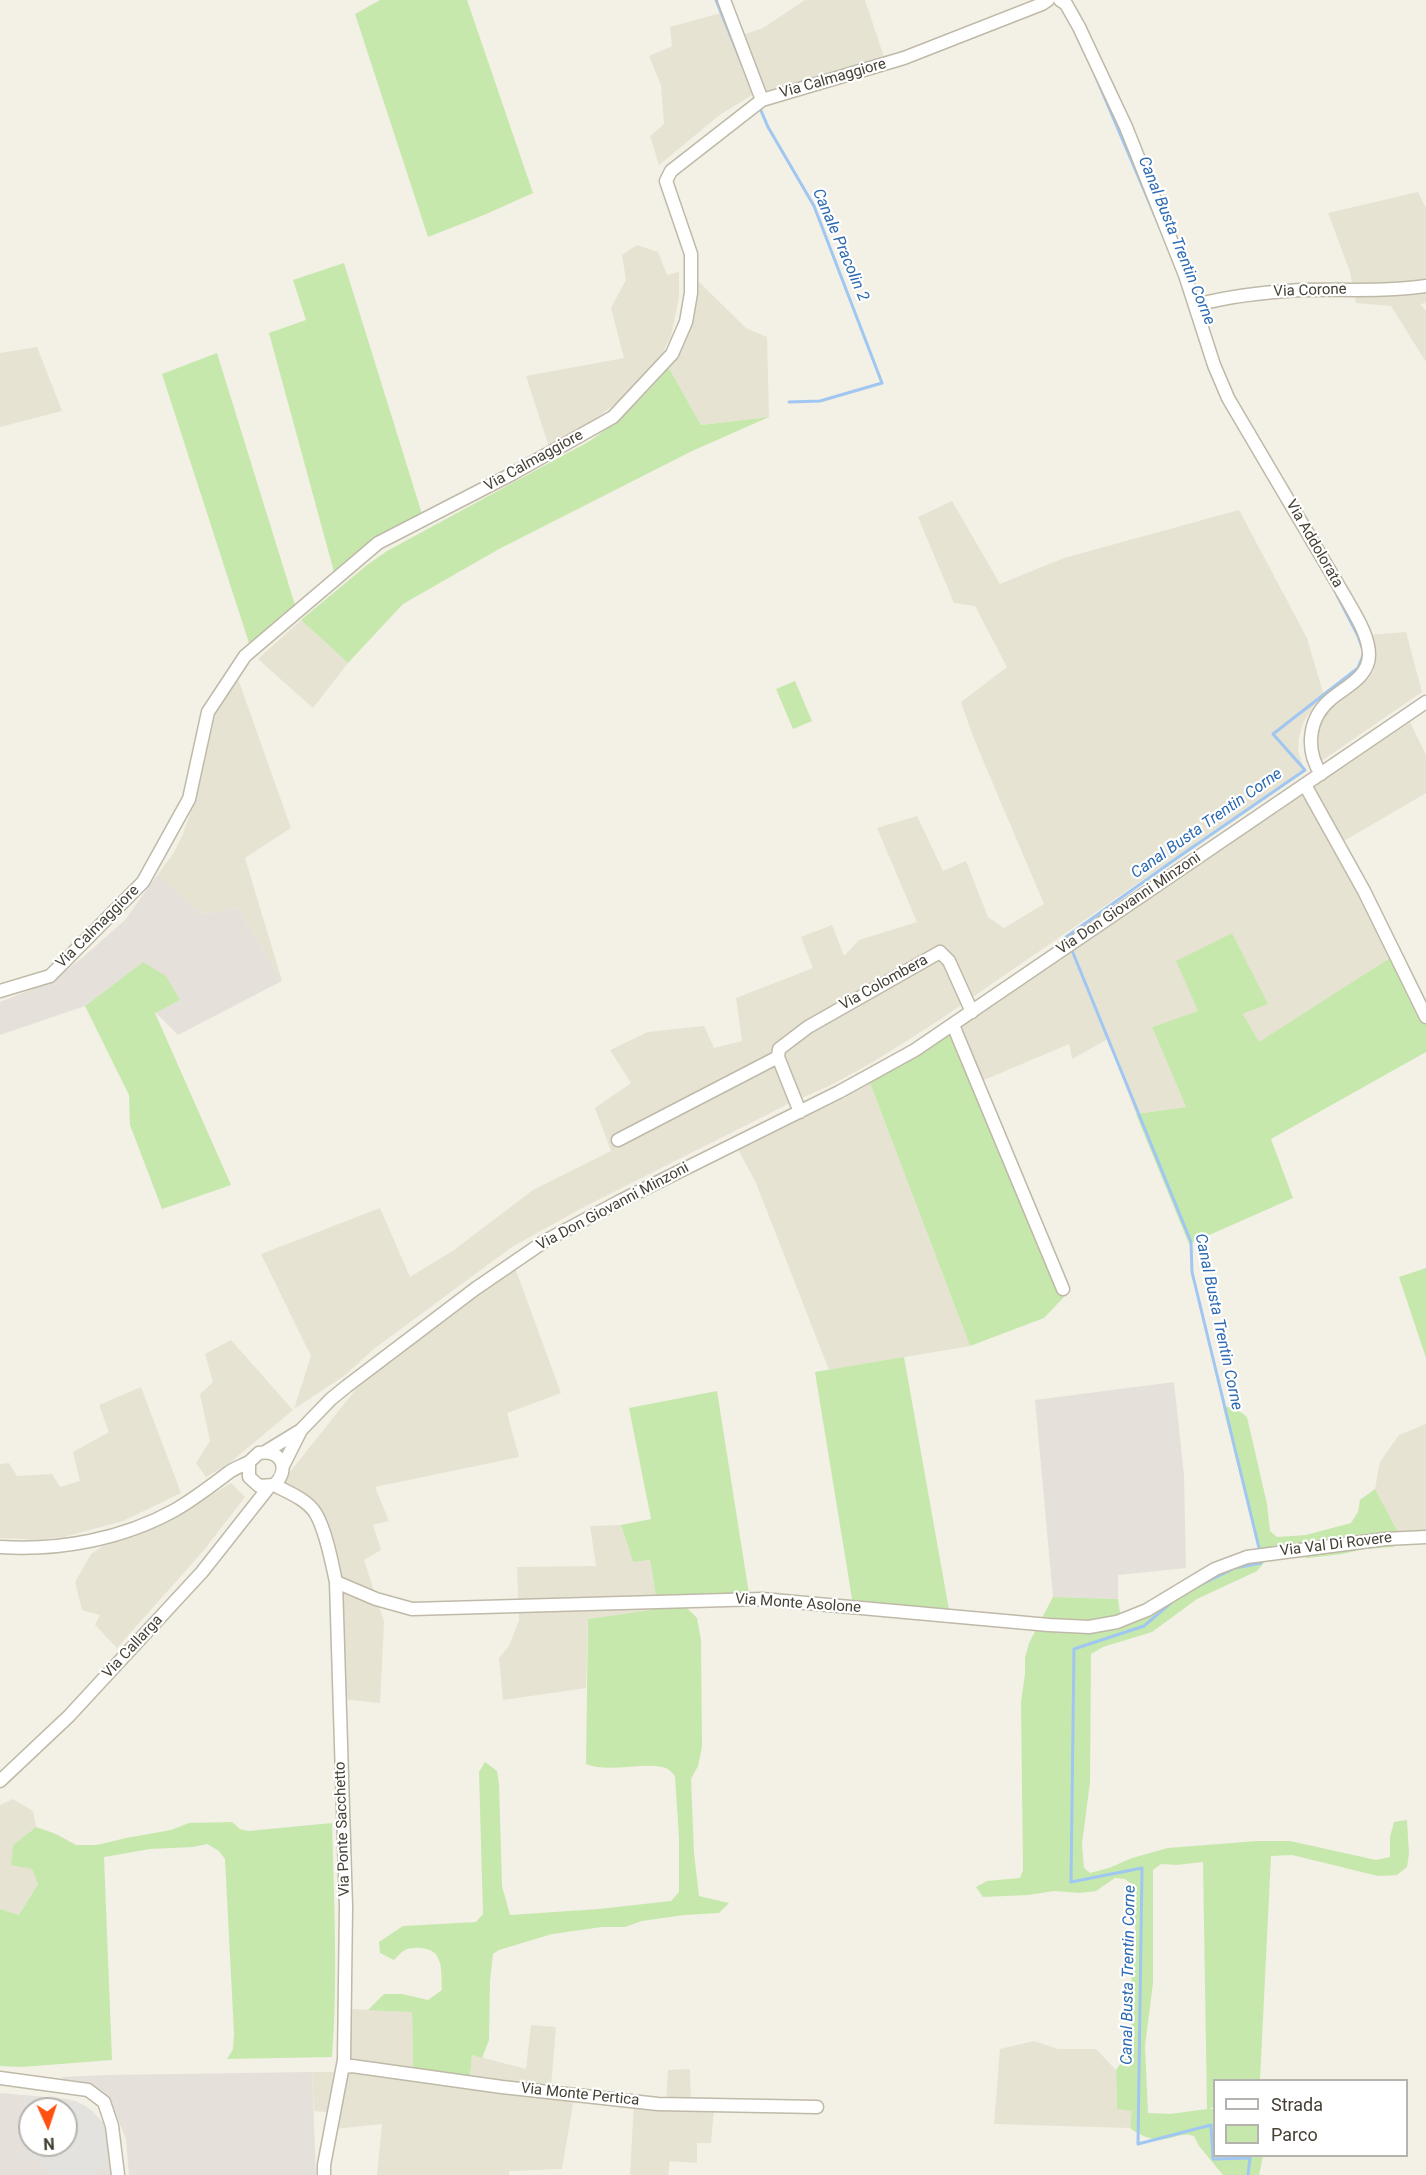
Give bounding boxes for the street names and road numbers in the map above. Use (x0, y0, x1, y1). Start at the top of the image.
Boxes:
street label: Via Calmaggiore (778, 55, 888, 103)
street label: Via Corone (1273, 281, 1347, 301)
street label: Via Calmaggiore (482, 426, 586, 496)
street label: Via Addolorata (1282, 497, 1346, 591)
street label: Via Don Giovanni Minzoni (1054, 849, 1204, 959)
street label: Via Calmaggiore (53, 882, 143, 972)
street label: Via Colombera (837, 951, 931, 1015)
street label: Via Don Giovanni Minzoni (534, 1159, 692, 1255)
street label: Via Val Di Rovere (1279, 1529, 1393, 1561)
street label: Via Monte Asolone (734, 1591, 862, 1617)
street label: Via Callarga (99, 1612, 167, 1682)
street label: Via Ponte Sacchetto (332, 1761, 354, 1897)
street label: Via Monte Pertica (520, 2080, 640, 2110)

